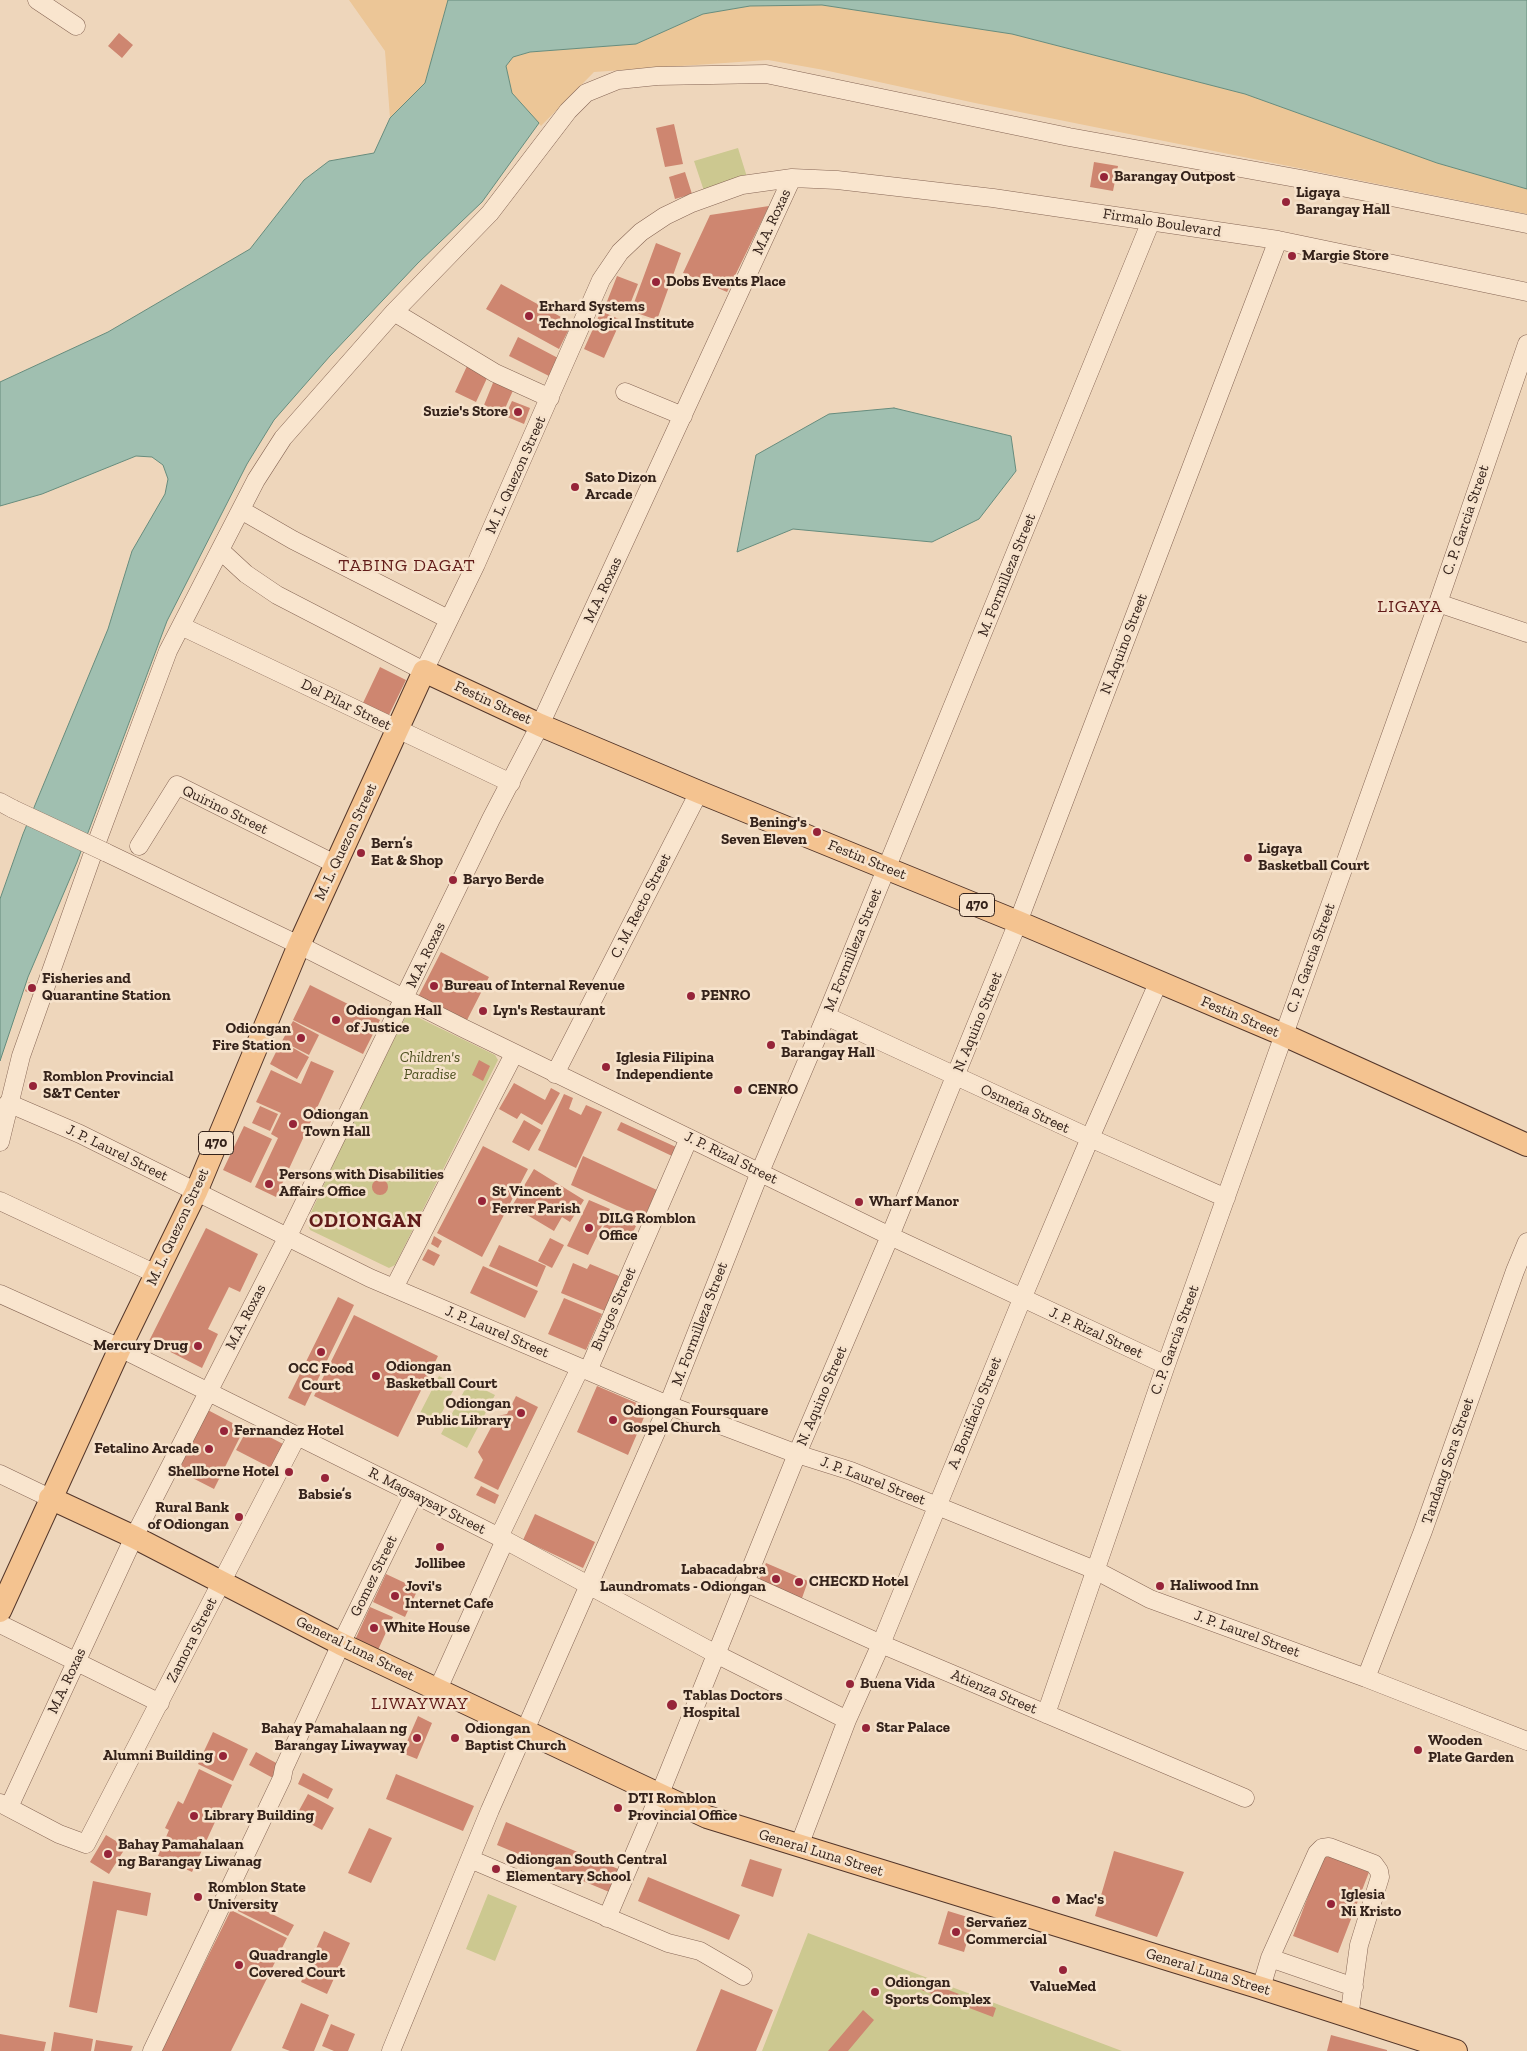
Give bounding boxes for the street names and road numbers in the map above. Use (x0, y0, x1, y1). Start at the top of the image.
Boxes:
street label: M.A. Roxas (749, 186, 795, 258)
street label: Firmalo Boulevard (1102, 205, 1222, 241)
street label: M. L. Quezon Street (482, 413, 550, 537)
street label: C. P. Garcia Street (1439, 462, 1493, 578)
street label: M. Formilleza Street (974, 511, 1040, 639)
street label: M.A. Roxas (580, 554, 626, 626)
street label: N. Aquino Street (1096, 591, 1152, 697)
street label: Del Pilar Street (298, 675, 394, 735)
street label: Festin Street (452, 677, 534, 729)
street label: Quirino Street (179, 781, 271, 839)
street label: M. L. Quezon Street (311, 781, 381, 903)
street label: Festin Street (825, 836, 909, 884)
street label: C. M. Recto Street (607, 851, 675, 961)
street label: M. Formilleza Street (820, 886, 886, 1014)
road number: 470 (960, 894, 994, 916)
street label: C. P. Garcia Street (1283, 901, 1339, 1015)
street label: M.A. Roxas (402, 919, 450, 991)
street label: N. Aquino Street (950, 969, 1006, 1075)
street label: Festin Street (1198, 993, 1282, 1041)
street label: Osmeña Street (978, 1081, 1072, 1137)
street label: J. P. Laurel Street (63, 1121, 171, 1185)
street label: J. P. Rizal Street (681, 1128, 781, 1188)
road number: 470 (198, 1132, 234, 1154)
street label: M. L. Quezon Street (143, 1166, 213, 1288)
street label: M. Formilleza Street (668, 1260, 732, 1388)
street label: Burgos Street (588, 1265, 640, 1353)
street label: M.A. Roxas (222, 1281, 270, 1353)
street label: C. P. Garcia Street (1147, 1283, 1203, 1397)
street label: J. P. Laurel Street (442, 1302, 552, 1362)
street label: J. P. Rizal Street (1046, 1303, 1146, 1363)
street label: N. Aquino Street (793, 1343, 851, 1449)
street label: A. Bonifacio Street (944, 1354, 1006, 1472)
street label: Tandang Sora Street (1418, 1395, 1478, 1527)
street label: J. P. Laurel Street (818, 1453, 928, 1509)
street label: R. Magsaysay Street (365, 1464, 489, 1538)
street label: Gomez Street (347, 1533, 401, 1619)
street label: Zamora Street (163, 1594, 221, 1686)
street label: J. P. Laurel Street (1192, 1607, 1302, 1661)
street label: General Luna Street (293, 1613, 417, 1685)
street label: M.A. Roxas (44, 1645, 90, 1717)
street label: Atienza Street (948, 1666, 1040, 1718)
street label: General Luna Street (757, 1826, 885, 1880)
street label: General Luna Street (1144, 1945, 1272, 1999)

